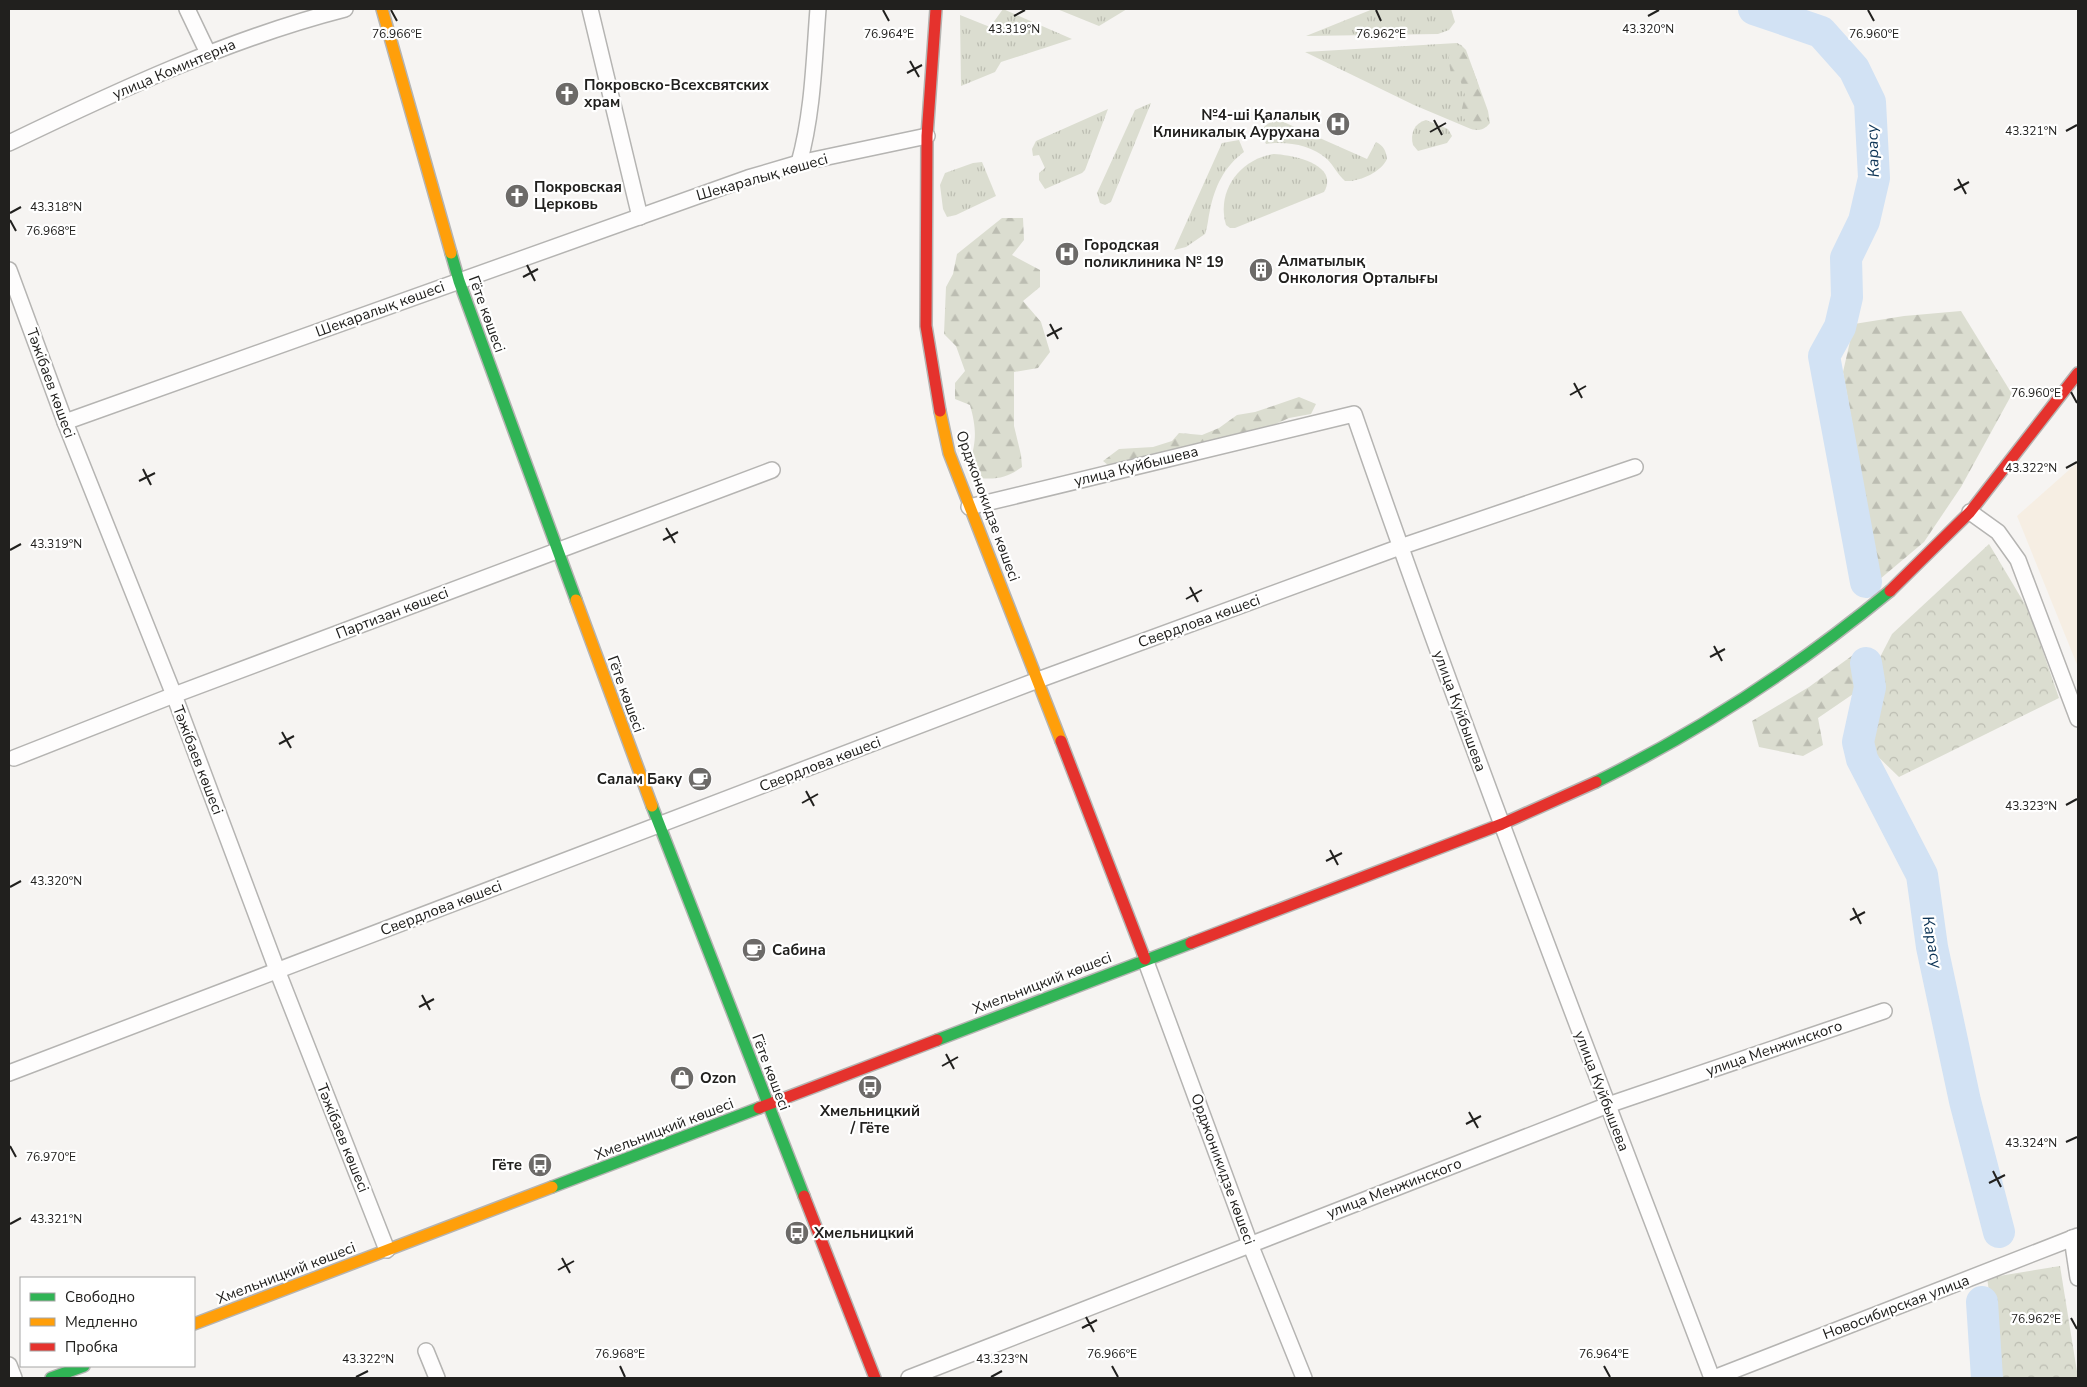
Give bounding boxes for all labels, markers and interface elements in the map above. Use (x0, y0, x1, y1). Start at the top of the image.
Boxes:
text: 43.319°N (988, 21, 1040, 37)
text: 43.320°N (1622, 21, 1674, 37)
text: 76.966°E (372, 26, 422, 42)
text: 76.964°E (864, 26, 914, 42)
text: 76.962°E (1356, 26, 1406, 42)
text: 76.960°E (1849, 26, 1899, 42)
street label: улица Коминтерна (109, 34, 239, 104)
place label: Покровско-Всехсвятских храм (584, 75, 770, 112)
church icon: Покровско-Всехсвятских храм (554, 81, 580, 107)
place label: №4-ші Қалалық Клиникалық Аурухана (1153, 105, 1320, 142)
hospital icon: №4-ші Қалалық Клиникалық Аурухана (1325, 111, 1351, 137)
text: 43.321°N (2005, 123, 2057, 139)
water label: Карасу (1861, 124, 1885, 178)
street label: Шекаралық көшесі (694, 149, 830, 205)
place label: Покровская Церковь (534, 177, 622, 214)
church icon: Покровская Церковь (504, 183, 530, 209)
text: 43.318°N (30, 199, 82, 215)
text: 76.968°E (26, 223, 76, 239)
place label: Городская поликлиника № 19 (1084, 235, 1224, 272)
hospital icon: Городская поликлиника № 19 (1054, 241, 1080, 267)
place label: Алматылық Онкология Орталығы (1278, 251, 1438, 288)
building icon: Алматылық Онкология Орталығы (1248, 257, 1274, 283)
street label: Гёте көшесі (464, 273, 510, 355)
street label: Шекаралық көшесі (313, 276, 447, 342)
street label: Тәжібаев көшесі (22, 325, 80, 441)
text: 76.960°E (2011, 385, 2061, 401)
street label: Орджонокидзе көшесі (951, 428, 1025, 584)
street label: улица Куйбышева (1072, 441, 1200, 491)
text: 43.322°N (2005, 460, 2057, 476)
text: 43.319°N (30, 536, 82, 552)
street label: Партизан көшесі (333, 582, 451, 644)
street label: Свердлова көшесі (1135, 590, 1263, 652)
street label: улица Куйбышева (1429, 648, 1491, 774)
street label: Гёте көшесі (603, 653, 649, 735)
street label: Тәжібаев көшесі (168, 703, 228, 817)
street label: Свердлова көшесі (756, 732, 884, 796)
cafe icon: Салам Баку (687, 766, 713, 792)
place label: Салам Баку (597, 769, 683, 789)
text: 43.323°N (2005, 798, 2057, 814)
text: 43.320°N (30, 873, 82, 889)
street label: Свердлова көшесі (377, 876, 505, 940)
water label: Карасу (1917, 914, 1948, 971)
cafe icon: Сабина (741, 937, 767, 963)
place label: Сабина (772, 940, 826, 960)
street label: Хмельницкий көшесі (970, 947, 1114, 1019)
street label: улица Менжинского (1703, 1015, 1845, 1081)
street label: улица Куйбышева (1570, 1028, 1634, 1154)
street label: Гёте көшесі (747, 1031, 795, 1113)
shop icon: Ozon (669, 1065, 695, 1091)
place label: Ozon (700, 1068, 736, 1088)
bus stop icon: Хмельницкий / Гёте (857, 1074, 883, 1100)
street label: Тәжібаев көшесі (312, 1081, 374, 1195)
street label: Орджоникидзе көшесі (1186, 1091, 1260, 1247)
street label: Хмельницкий көшесі (592, 1093, 736, 1165)
place label: Хмельницкий / Гёте (819, 1101, 920, 1138)
text: 43.324°N (2005, 1135, 2057, 1151)
text: 76.970°E (26, 1149, 76, 1165)
bus stop icon: Гёте (527, 1152, 553, 1178)
street label: улица Менжинского (1324, 1153, 1464, 1223)
place label: Гёте (492, 1155, 522, 1175)
text: 43.321°N (30, 1211, 82, 1227)
bus stop icon: Хмельницкий (784, 1220, 810, 1246)
place label: Хмельницкий (813, 1223, 914, 1243)
street label: Хмельницкий көшесі (214, 1237, 358, 1309)
street label: Новосибирская улица (1820, 1270, 1972, 1344)
legend (20, 1277, 195, 1367)
text: Свободно (65, 1287, 135, 1307)
text: 76.962°E (2011, 1311, 2061, 1327)
text: Медленно (65, 1312, 138, 1332)
text: Пробка (65, 1337, 118, 1357)
text: 76.968°E (595, 1346, 645, 1362)
text: 76.966°E (1087, 1346, 1137, 1362)
text: 76.964°E (1579, 1346, 1629, 1362)
text: 43.322°N (342, 1351, 394, 1367)
text: 43.323°N (976, 1351, 1028, 1367)

